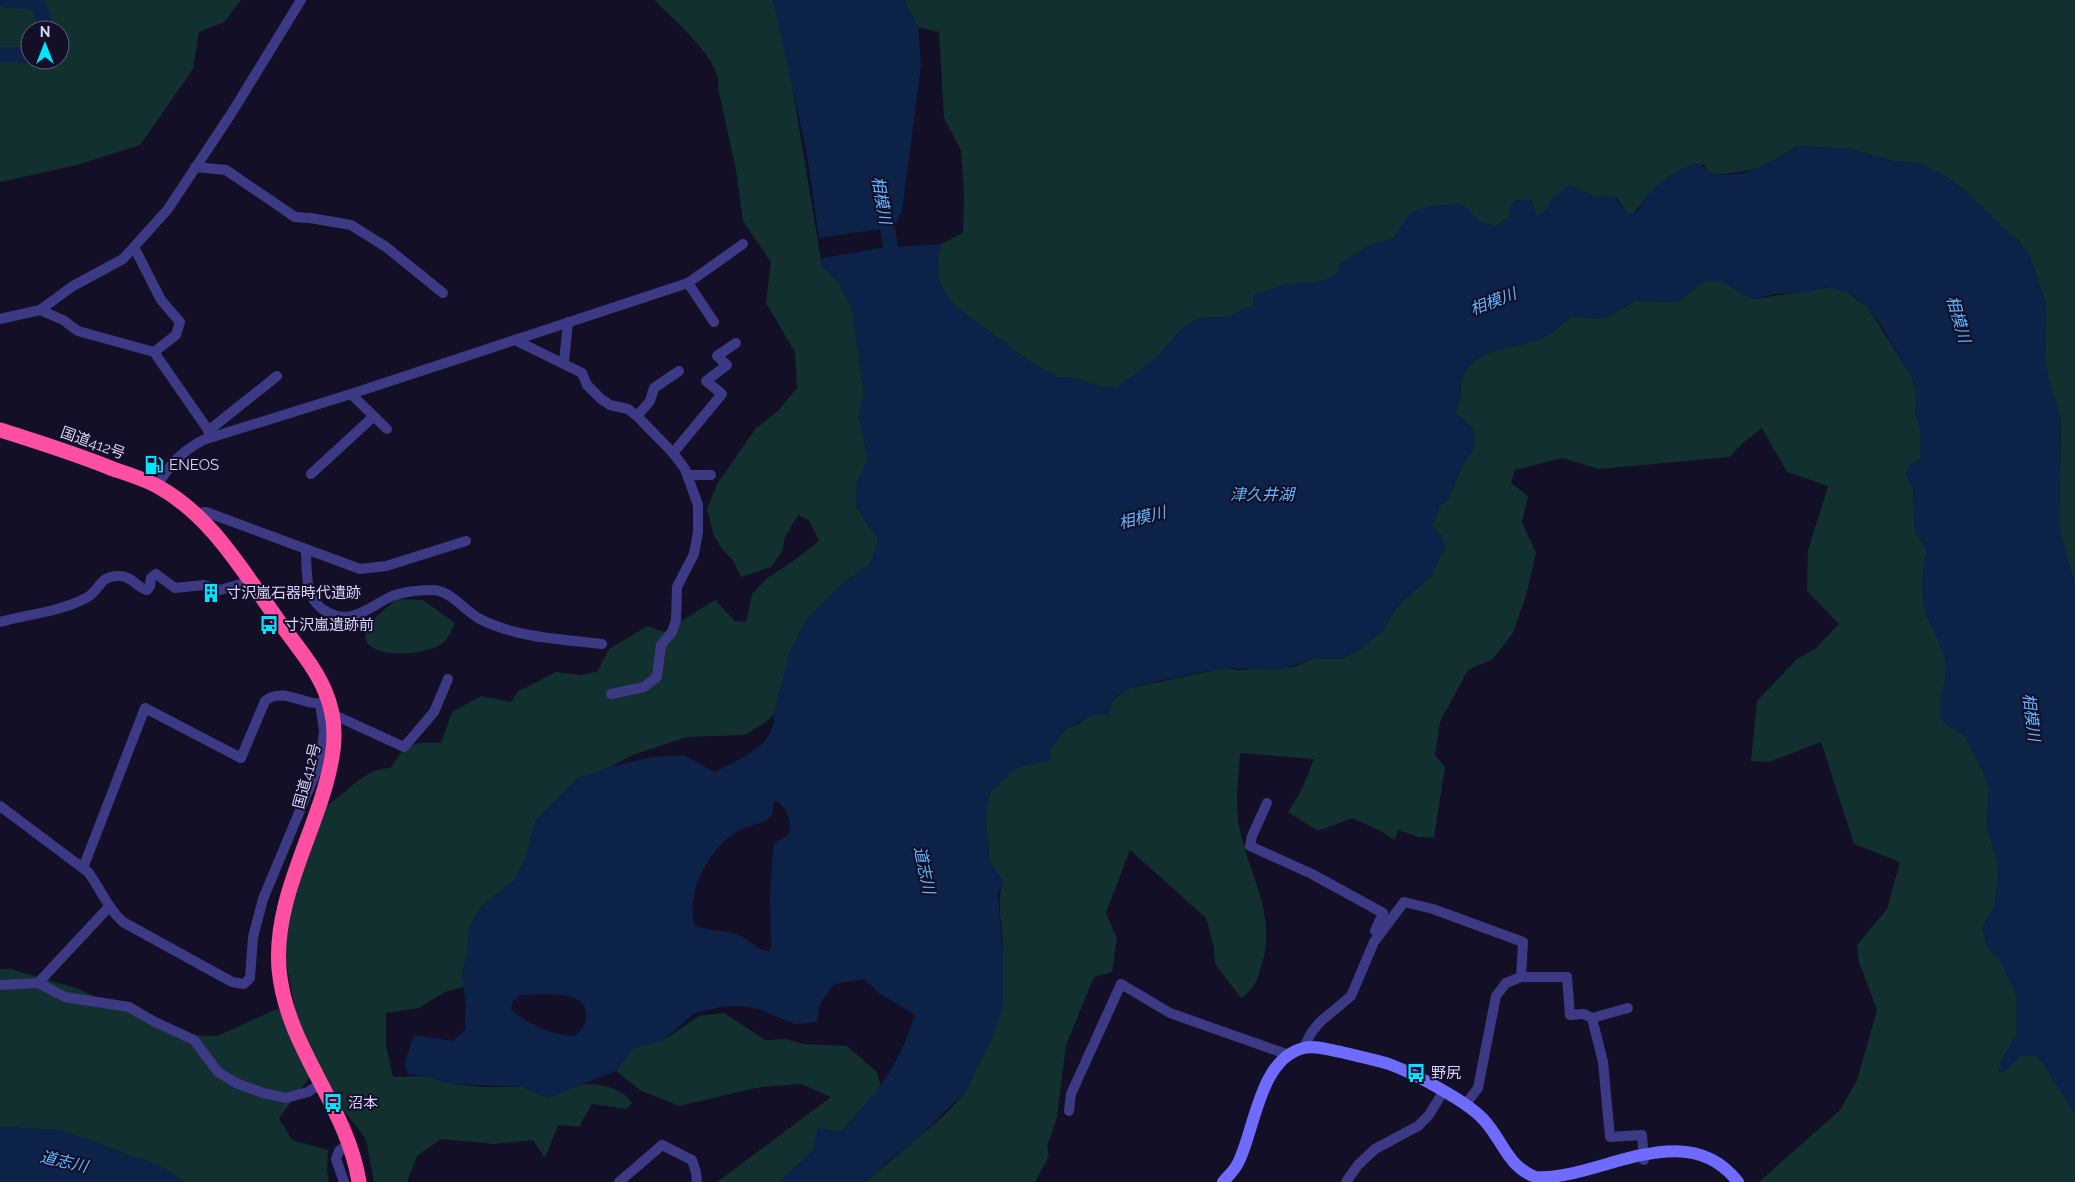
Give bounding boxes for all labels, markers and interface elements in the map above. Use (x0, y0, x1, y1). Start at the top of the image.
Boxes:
north arrow (20, 20, 70, 70)
text: N (40, 24, 50, 40)
water label: 相模川 (868, 175, 895, 227)
water label: 相模川 (1467, 283, 1521, 319)
water label: 相模川 (1943, 293, 1975, 347)
street label: 国道412号 (58, 423, 128, 463)
fuel station icon: ENEOS (143, 454, 165, 476)
place label: ENEOS (169, 456, 219, 474)
water label: 津久井湖 (1230, 485, 1297, 504)
water label: 相模川 (1117, 502, 1170, 533)
building icon: 寸沢嵐石器時代遺跡 (200, 582, 222, 604)
place label: 寸沢嵐石器時代遺跡 (226, 584, 361, 602)
bus stop icon: 寸沢嵐遺跡前 (258, 614, 280, 636)
place label: 寸沢嵐遺跡前 (284, 616, 374, 634)
water label: 相模川 (2019, 692, 2044, 744)
street label: 国道412号 (290, 741, 324, 811)
water label: 道志川 (910, 845, 939, 898)
bus stop icon: 野尻 (1405, 1062, 1427, 1084)
place label: 野尻 (1431, 1064, 1461, 1082)
bus stop icon: 沼本 (322, 1092, 344, 1114)
place label: 沼本 (348, 1094, 378, 1112)
water label: 道志川 (38, 1147, 91, 1177)

